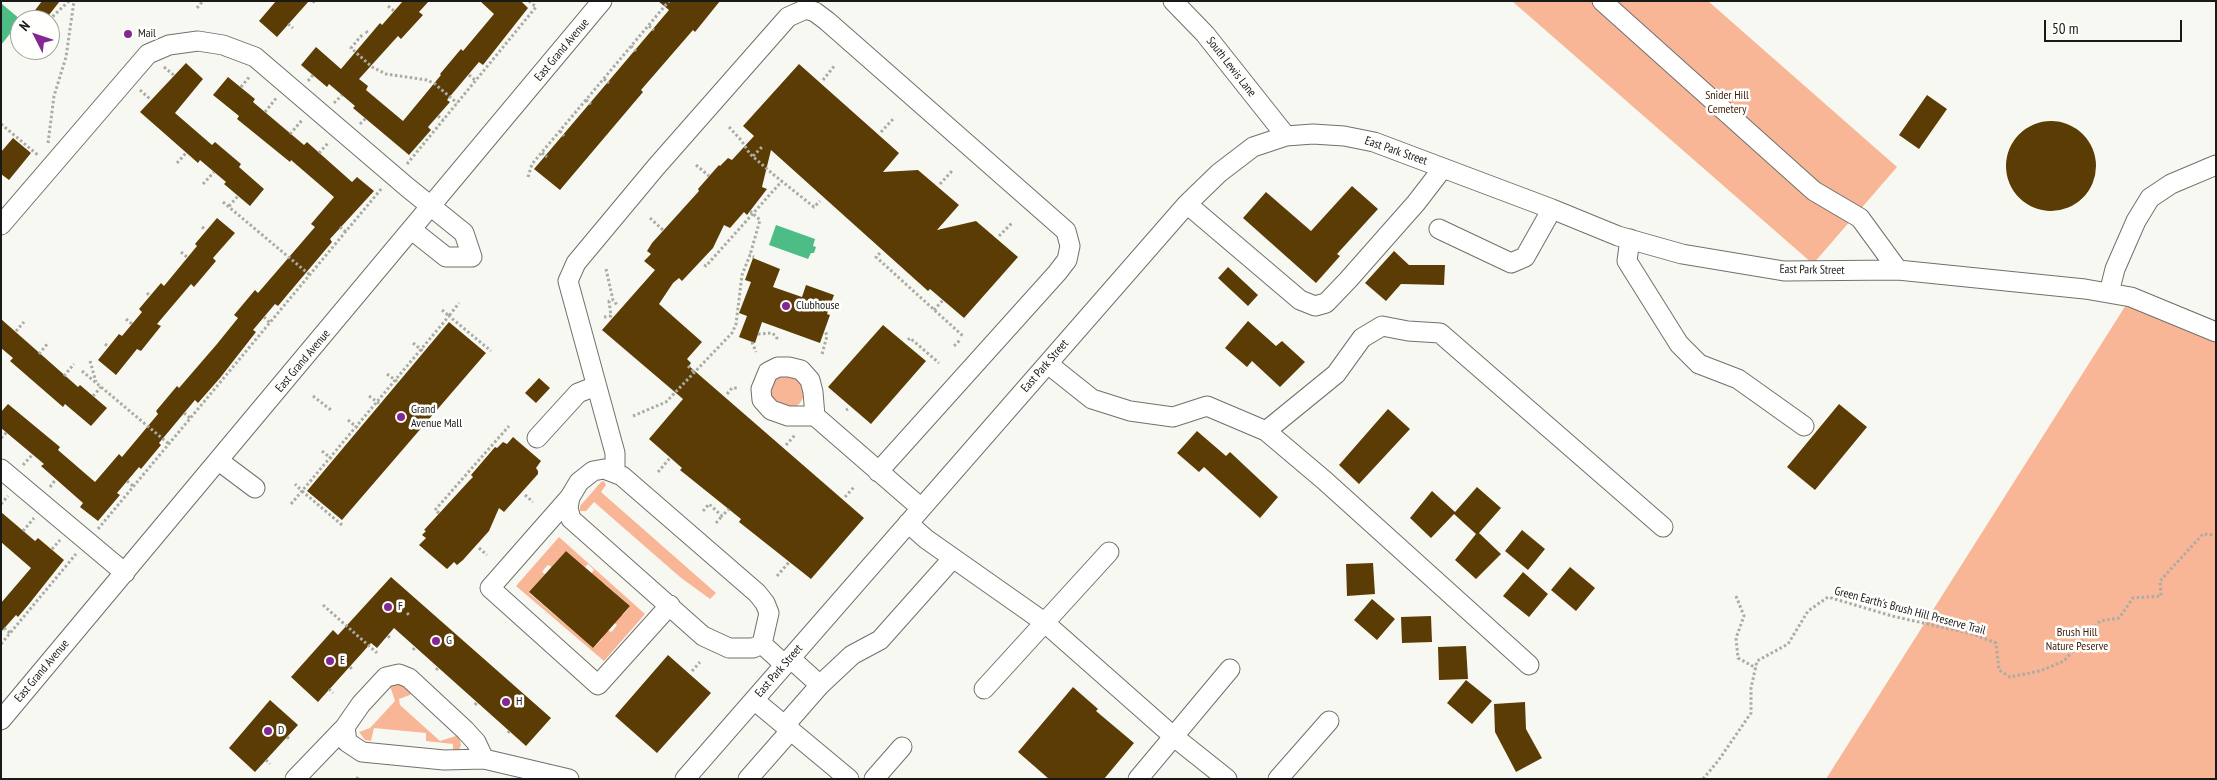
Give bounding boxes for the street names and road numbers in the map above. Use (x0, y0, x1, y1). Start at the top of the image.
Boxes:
street label: East Grand Avenue (532, 16, 592, 84)
street label: South Lewis Lane (1203, 34, 1259, 100)
street label: East Park Street (1363, 134, 1429, 168)
street label: East Park Street (1779, 262, 1845, 278)
street label: East Grand Avenue (273, 327, 333, 395)
street label: East Park Street (1018, 337, 1072, 395)
street label: Green Earth's Brush Hill Preserve Trail (1833, 584, 1987, 638)
street label: East Grand Avenue (12, 637, 72, 705)
street label: East Park Street (752, 642, 806, 700)

